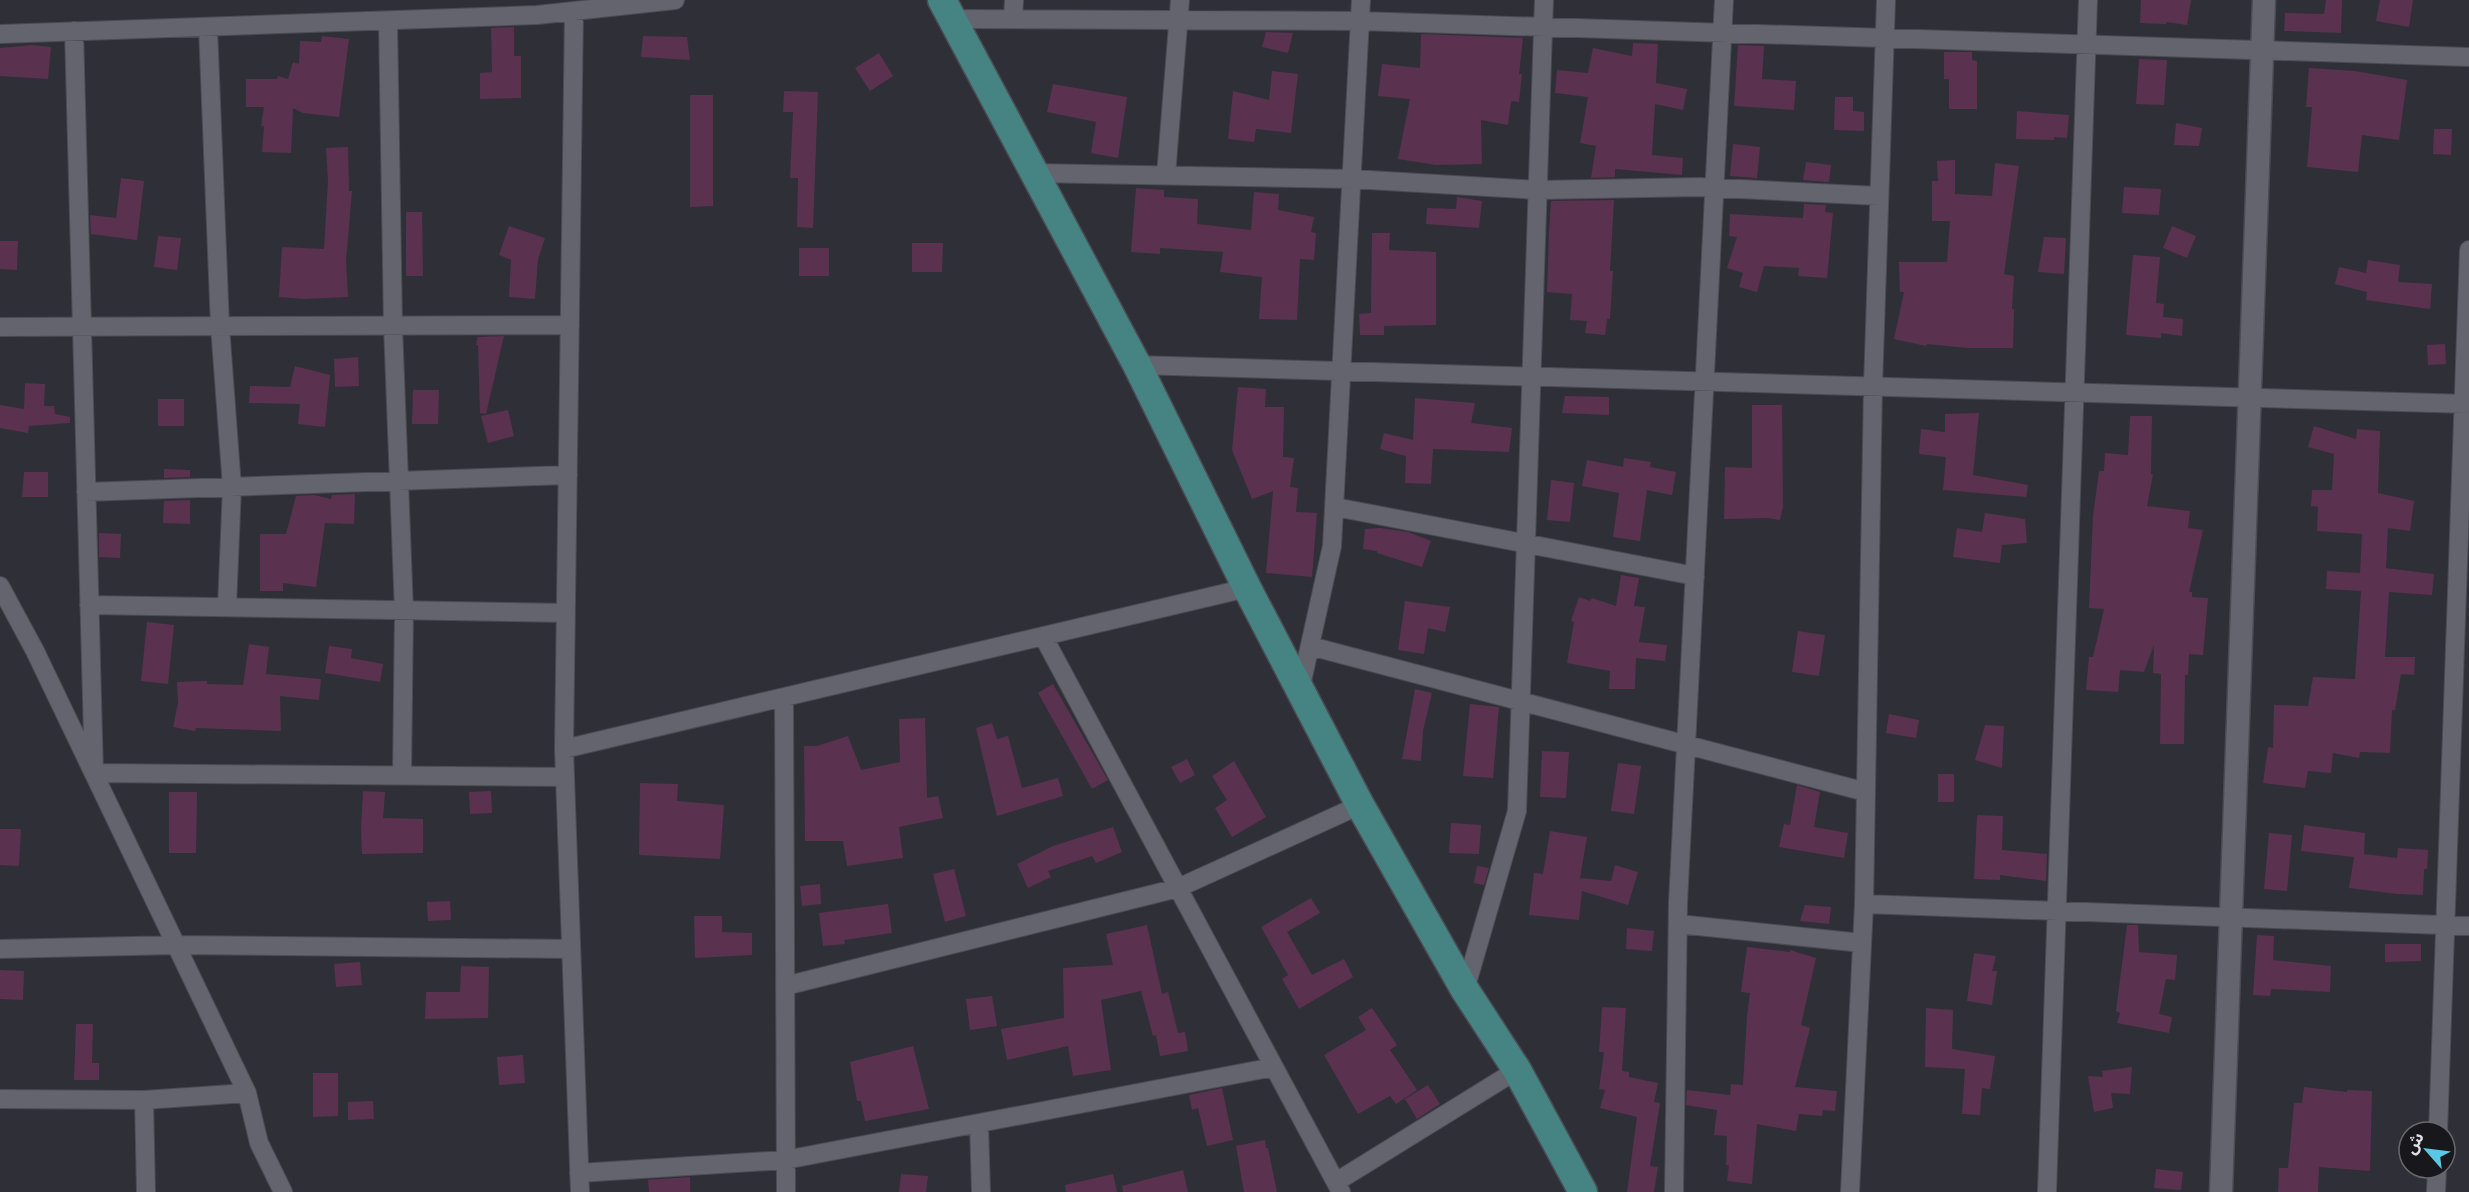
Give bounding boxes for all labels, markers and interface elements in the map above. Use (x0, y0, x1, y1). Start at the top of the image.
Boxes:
north arrow (2397, 1120, 2457, 1180)
text: ش (2399, 1128, 2429, 1158)

